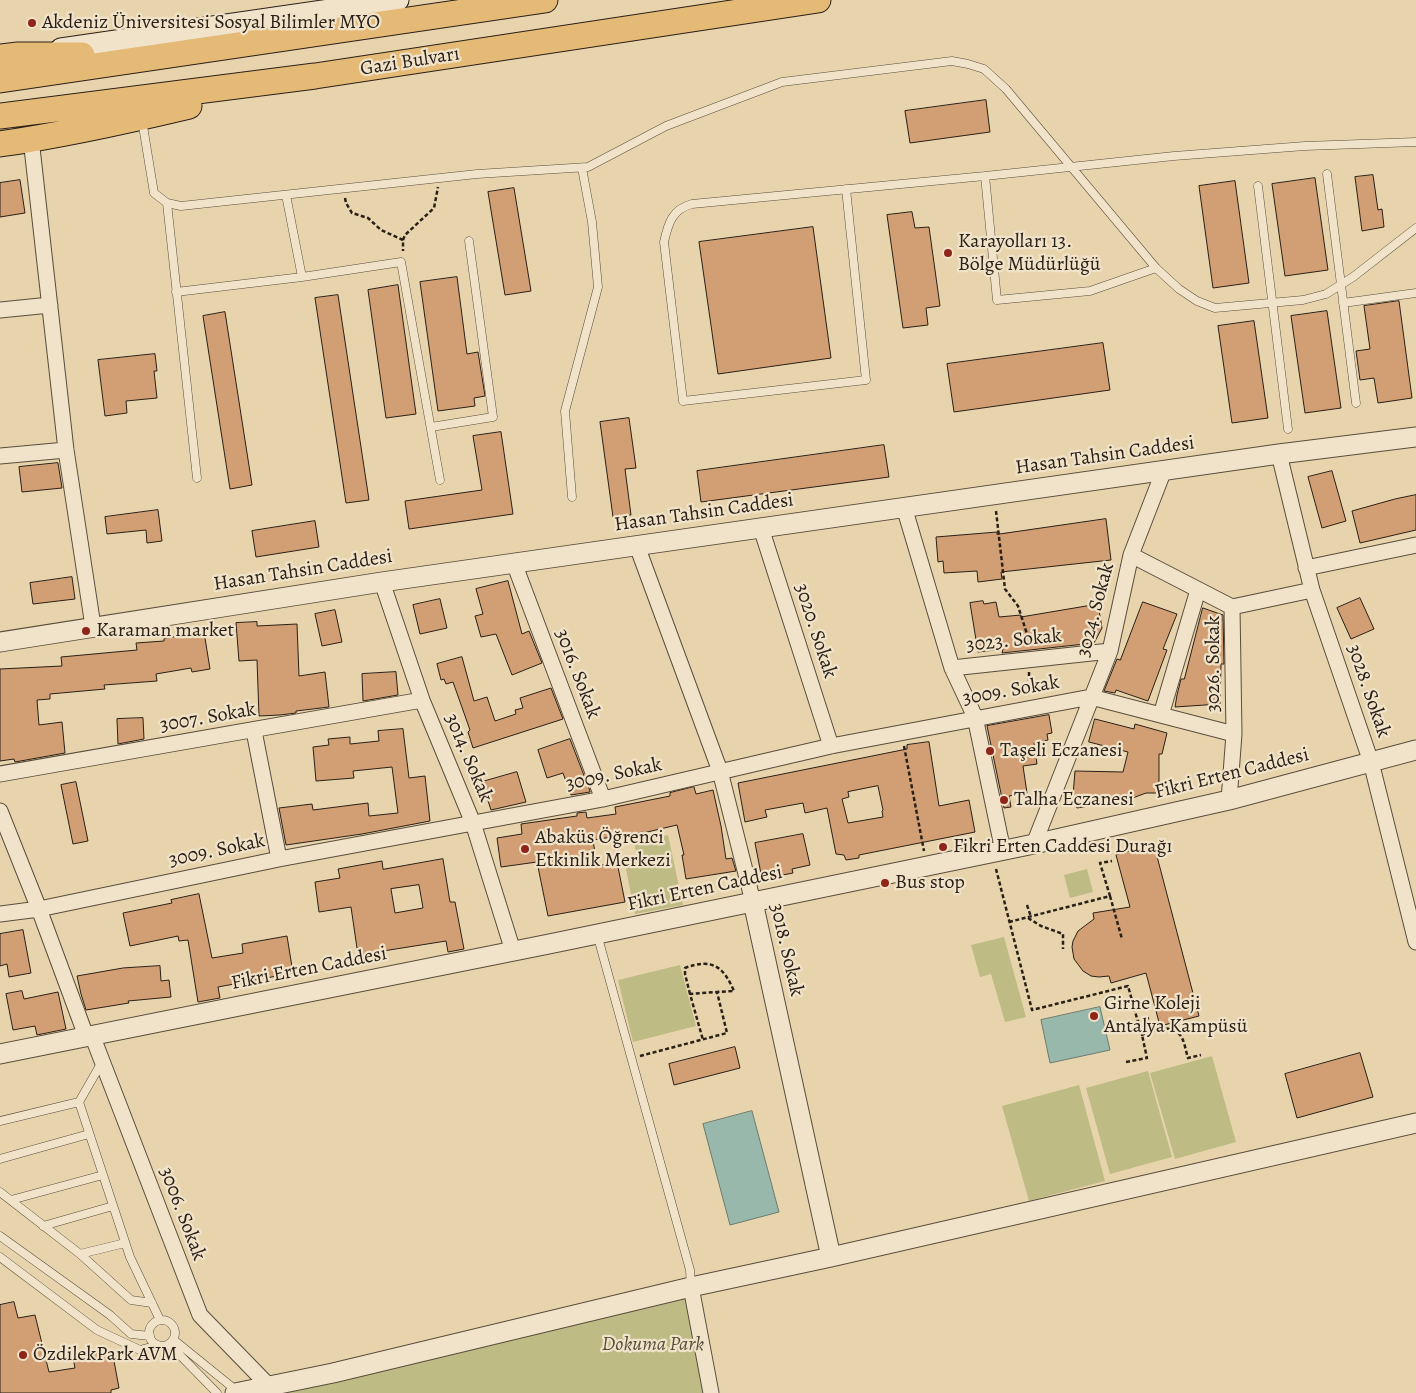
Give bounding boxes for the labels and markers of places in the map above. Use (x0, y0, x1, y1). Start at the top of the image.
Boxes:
place label: Akdeniz Üniversitesi Sosyal Bilimler MYO (42, 11, 380, 35)
marker: Akdeniz Üniversitesi Sosyal Bilimler MYO (26, 17, 38, 29)
place label: Karayolları 13. Bölge Müdürlüğü (958, 230, 1101, 277)
marker: Karayolları 13. Bölge Müdürlüğü (942, 247, 954, 259)
place label: Karaman market (96, 619, 234, 643)
marker: Karaman market (80, 625, 92, 637)
place label: Taşeli Eczanesi (1000, 739, 1123, 763)
marker: Taşeli Eczanesi (984, 745, 996, 757)
place label: Talha Eczanesi (1014, 788, 1134, 812)
marker: Talha Eczanesi (998, 794, 1010, 806)
place label: Abaküs Öğrenci Etkinlik Merkezi (535, 826, 671, 873)
place label: Fikri Erten Caddesi Durağı (953, 835, 1172, 859)
marker: Fikri Erten Caddesi Durağı (937, 841, 949, 853)
marker: Abaküs Öğrenci Etkinlik Merkezi (519, 843, 531, 855)
place label: Bus stop (895, 871, 965, 895)
marker: Bus stop (879, 877, 891, 889)
place label: Girne Koleji Antalya Kampüsü (1104, 992, 1247, 1039)
marker: Girne Koleji Antalya Kampüsü (1088, 1010, 1100, 1022)
place label: ÖzdilekPark AVM (33, 1343, 177, 1367)
marker: ÖzdilekPark AVM (17, 1349, 29, 1361)

